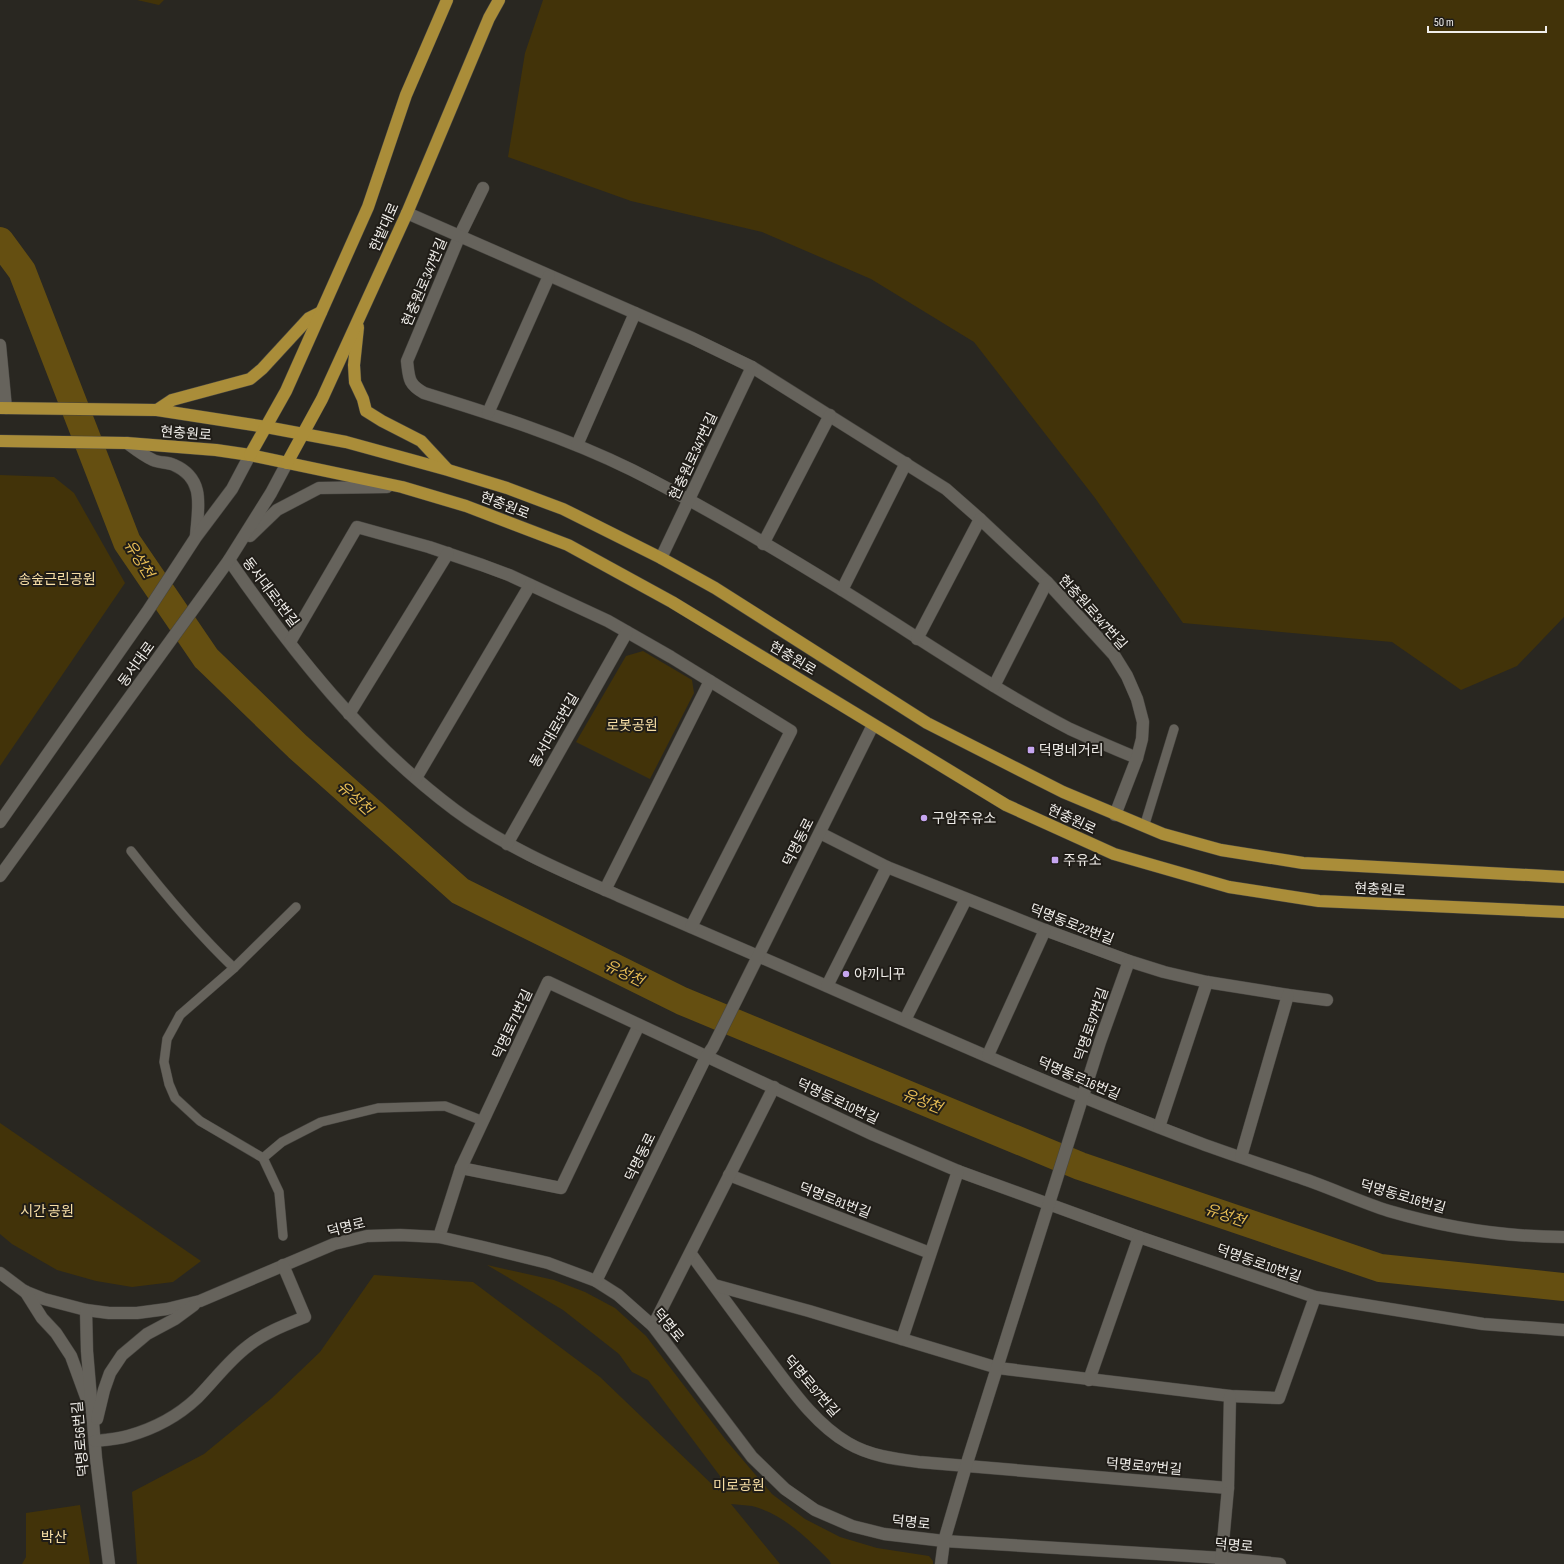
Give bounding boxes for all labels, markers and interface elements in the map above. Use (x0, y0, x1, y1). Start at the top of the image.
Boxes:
scale bar (1428, 8, 1546, 34)
text: 50 m (1434, 15, 1454, 30)
street label: 한밭대로 (366, 200, 403, 254)
street label: 현충원로347번길 (398, 235, 451, 329)
street label: 현충원로347번길 (666, 410, 721, 503)
street label: 현충원로 (160, 423, 212, 444)
street label: 현충원로 (478, 488, 532, 523)
water label: 유성천 (120, 537, 159, 584)
street label: 동서대로5번길 (239, 554, 302, 631)
park label: 송숲근린공원 (18, 571, 96, 588)
street label: 현충원로347번길 (1055, 572, 1131, 653)
street label: 동서대로 (114, 638, 158, 690)
street label: 현충원로 (766, 638, 819, 679)
street label: 동서대로5번길 (526, 690, 583, 770)
park label: 로봇공원 (606, 717, 658, 734)
place label: 덕명네거리 (1039, 742, 1103, 759)
marker: 덕명네거리 (1026, 745, 1036, 755)
water label: 유성천 (333, 777, 378, 821)
street label: 현충원로 (1045, 801, 1099, 838)
place label: 구암주유소 (932, 810, 997, 827)
marker: 구암주유소 (919, 813, 929, 823)
street label: 덕명동로 (779, 815, 818, 869)
place label: 주유소 (1063, 852, 1102, 869)
marker: 주유소 (1050, 855, 1060, 865)
street label: 현충원로 (1354, 880, 1406, 899)
street label: 덕명동로22번길 (1027, 901, 1116, 948)
water label: 유성천 (601, 956, 649, 992)
place label: 야끼니꾸 (854, 966, 906, 983)
marker: 야끼니꾸 (841, 969, 851, 979)
street label: 덕명로97번길 (1071, 985, 1112, 1063)
street label: 덕명로71번길 (489, 987, 536, 1062)
street label: 덕명동로16번길 (1035, 1053, 1123, 1104)
street label: 덕명동로10번길 (794, 1075, 881, 1128)
water label: 유성천 (899, 1085, 947, 1119)
street label: 덕명동로 (622, 1130, 659, 1184)
street label: 덕명동로16번길 (1358, 1176, 1448, 1217)
street label: 덕명로81번길 (797, 1179, 873, 1222)
water label: 유성천 (1202, 1200, 1250, 1232)
park label: 시간 공원 (20, 1203, 74, 1220)
street label: 덕명로 (325, 1215, 367, 1240)
street label: 덕명동로10번길 (1214, 1241, 1303, 1286)
street label: 덕명로 (650, 1305, 688, 1346)
street label: 덕명로97번길 (780, 1352, 843, 1421)
street label: 덕명로56번길 (69, 1400, 92, 1478)
street label: 덕명로97번길 (1105, 1455, 1183, 1478)
park label: 미로공원 (713, 1477, 765, 1494)
street label: 덕명로 (891, 1512, 931, 1533)
park label: 박산 (41, 1529, 67, 1546)
street label: 덕명로 (1214, 1535, 1254, 1556)

